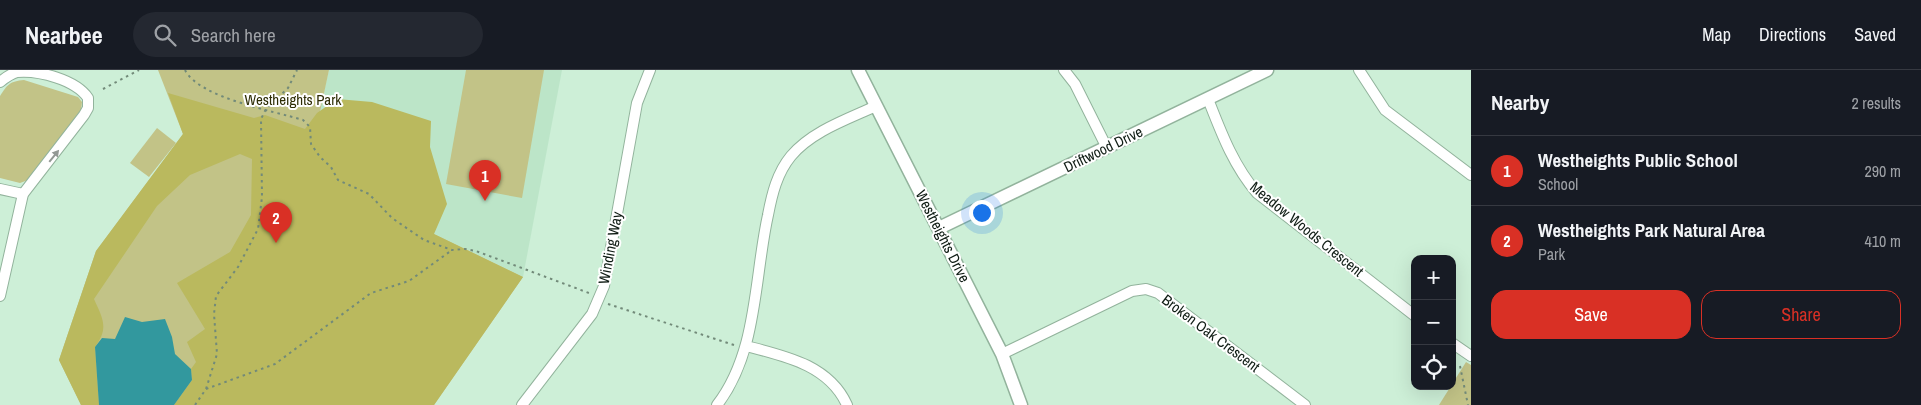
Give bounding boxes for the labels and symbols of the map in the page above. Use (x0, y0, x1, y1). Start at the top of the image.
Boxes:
park label: Westheights Park (245, 89, 342, 110)
street label: Driftwood Drive (1060, 121, 1146, 177)
one-way arrow (48, 150, 59, 163)
pin: 1 (469, 160, 501, 201)
street label: Meadow Woods Crescent (1246, 177, 1369, 282)
street label: Westheights Drive (911, 186, 975, 286)
your location (969, 200, 995, 226)
pin: 2 (260, 202, 292, 243)
street label: Winding Way (593, 209, 627, 286)
street label: Broken Oak Crescent (1158, 289, 1265, 377)

